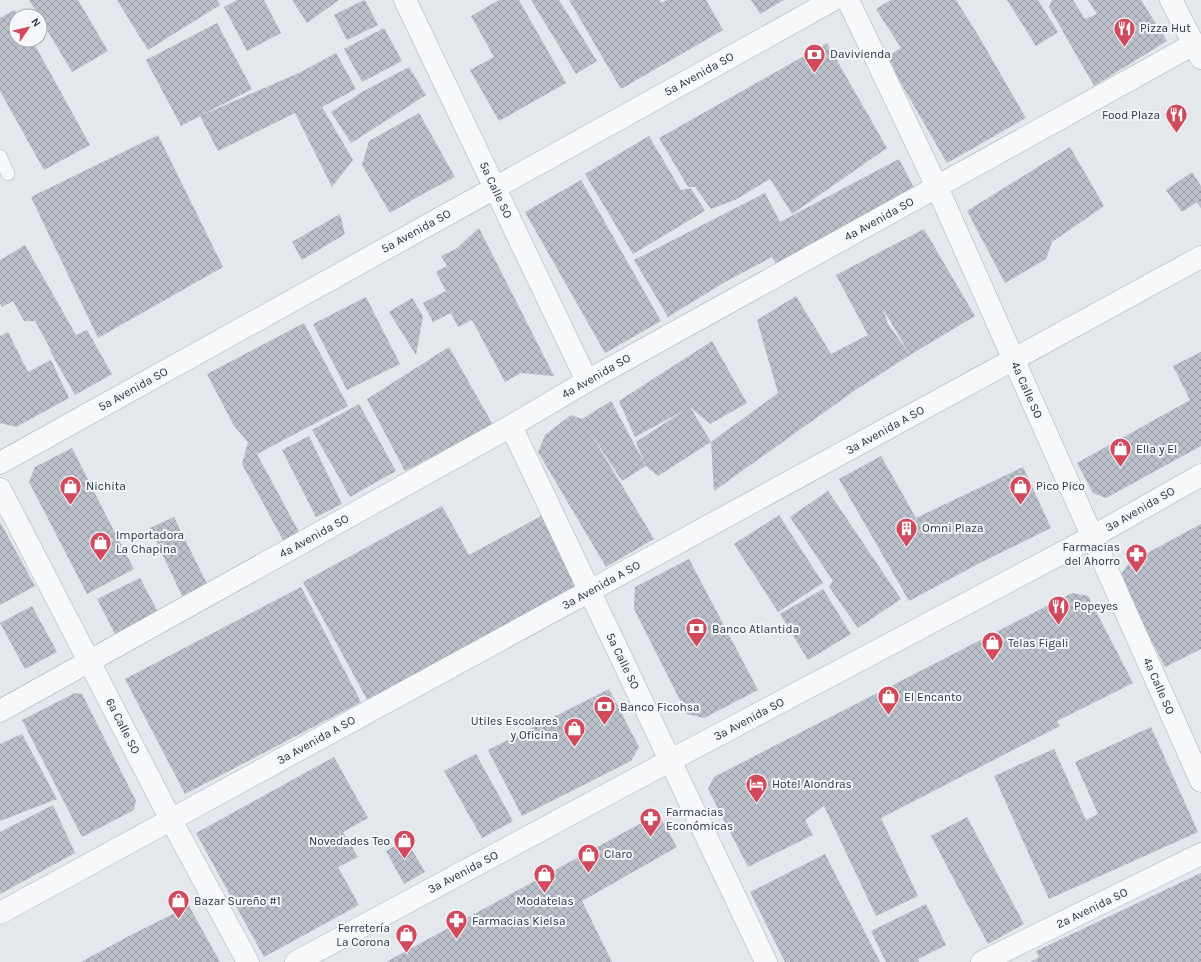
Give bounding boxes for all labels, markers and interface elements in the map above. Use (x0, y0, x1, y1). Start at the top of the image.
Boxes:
north arrow (8, 8, 48, 48)
restaurant icon: Pizza Hut (1111, 15, 1137, 48)
text: N (28, 16, 43, 30)
place label: Pizza Hut (1140, 21, 1191, 35)
bank icon: Davivienda (801, 41, 827, 74)
place label: Davivienda (830, 47, 891, 61)
street label: 5a Avenida SO (662, 49, 736, 99)
restaurant icon: Food Plaza (1163, 102, 1189, 135)
place label: Food Plaza (1102, 108, 1160, 122)
street label: 5a Calle SO (477, 159, 515, 221)
street label: 4a Avenida SO (842, 194, 916, 244)
street label: 5a Avenida SO (379, 206, 453, 256)
street label: 4a Avenida SO (559, 350, 633, 401)
street label: 4a Calle SO (1008, 359, 1046, 421)
street label: 5a Avenida SO (96, 364, 170, 414)
street label: 3a Avenida A SO (843, 403, 927, 457)
shop icon: Ella y El (1107, 436, 1133, 469)
place label: Ella y El (1136, 442, 1177, 456)
shop icon: Nichita (58, 473, 84, 506)
shop icon: Pico Pico (1008, 473, 1034, 506)
place label: Nichita (86, 479, 126, 493)
place label: Pico Pico (1036, 479, 1085, 493)
street label: 3a Avenida SO (1103, 483, 1177, 534)
street label: 4a Avenida SO (277, 511, 351, 561)
building icon: Omni Plaza (893, 515, 919, 548)
place label: Omni Plaza (922, 521, 984, 535)
place label: Importadora La Chapina (116, 528, 184, 556)
shop icon: Importadora La Chapina (87, 529, 113, 562)
place label: Farmacias del Ahorro (1063, 540, 1120, 568)
pharmacy icon: Farmacias del Ahorro (1123, 541, 1149, 574)
street label: 3a Avenida A SO (559, 558, 643, 612)
restaurant icon: Popeyes (1046, 593, 1072, 626)
place label: Popeyes (1074, 599, 1118, 613)
bank icon: Banco Atlantida (683, 616, 709, 649)
place label: Banco Atlantida (712, 622, 799, 636)
shop icon: Telas Figali (980, 630, 1006, 663)
street label: 5a Calle SO (603, 631, 643, 692)
place label: Telas Figali (1008, 636, 1069, 650)
street label: 4a Calle SO (1140, 655, 1178, 717)
shop icon: El Encanto (876, 684, 902, 717)
place label: El Encanto (904, 690, 962, 704)
bank icon: Banco Ficohsa (592, 694, 618, 727)
street label: 3a Avenida SO (711, 694, 787, 743)
street label: 6a Calle SO (103, 696, 143, 757)
place label: Banco Ficohsa (620, 700, 700, 714)
street label: 3a Avenida A SO (274, 713, 358, 767)
place label: Utiles Escolares y Oficina (471, 714, 558, 742)
shop icon: Utiles Escolares y Oficina (561, 715, 587, 748)
hotel icon: Hotel Alondras (744, 771, 770, 804)
place label: Hotel Alondras (772, 777, 852, 791)
place label: Farmacias Económicas (666, 805, 733, 833)
pharmacy icon: Farmacias Económicas (638, 806, 664, 839)
shop icon: Novedades Teo (392, 828, 418, 861)
place label: Novedades Teo (309, 834, 390, 848)
shop icon: Claro (575, 841, 601, 874)
street label: 3a Avenida SO (425, 847, 501, 896)
place label: Claro (604, 847, 632, 861)
shop icon: Modatelas (532, 861, 558, 894)
street label: 2a Avenida SO (1054, 885, 1130, 931)
shop icon: Bazar Sureño #1 (166, 888, 192, 921)
place label: Bazar Sureño #1 (194, 894, 281, 908)
place label: Modatelas (516, 894, 574, 908)
pharmacy icon: Farmacias Kielsa (444, 908, 470, 941)
place label: Farmacias Kielsa (472, 914, 566, 928)
place label: Ferretería La Corona (336, 921, 390, 949)
shop icon: Ferretería La Corona (393, 922, 419, 955)

